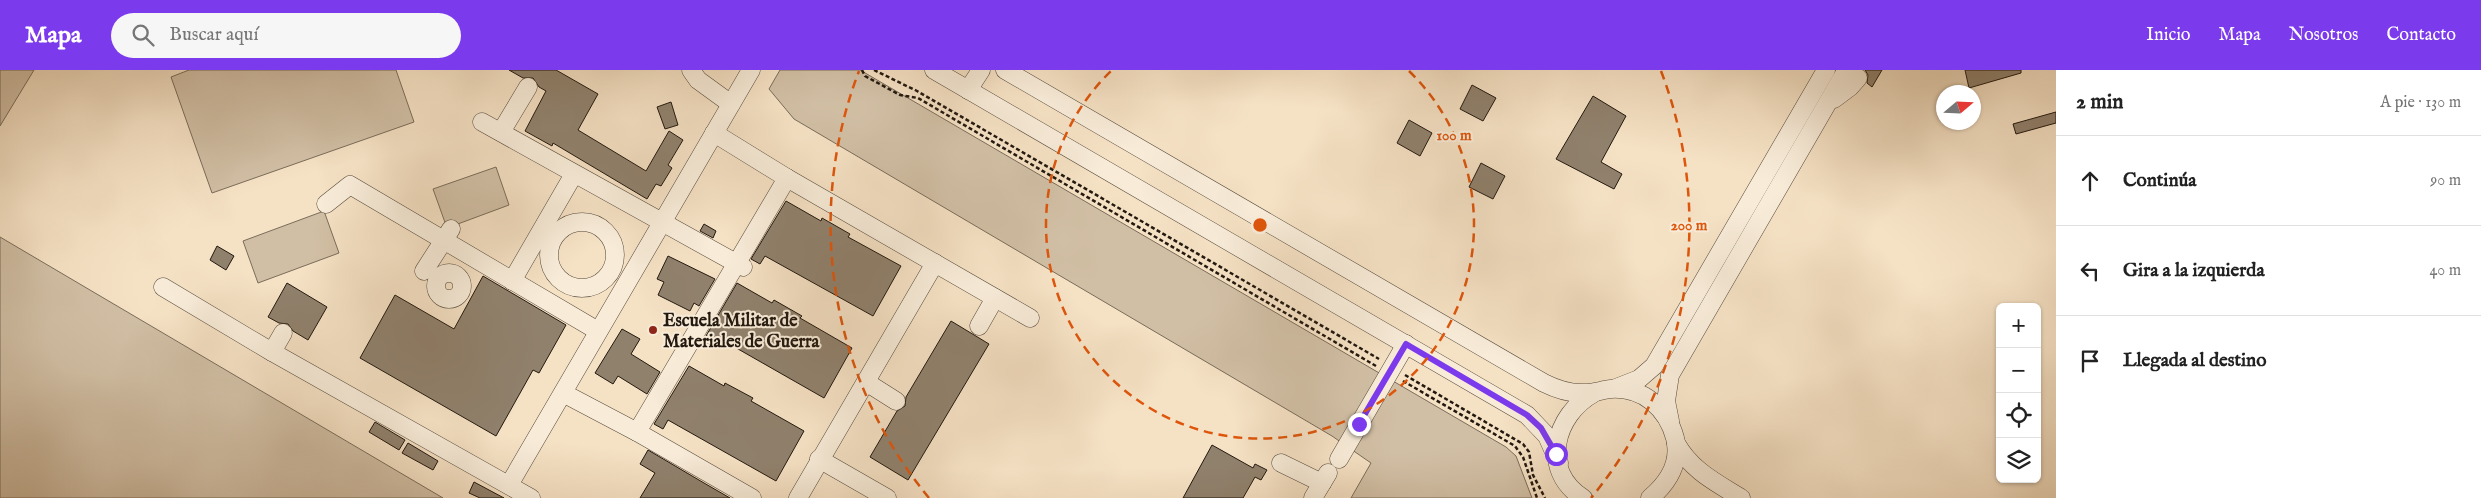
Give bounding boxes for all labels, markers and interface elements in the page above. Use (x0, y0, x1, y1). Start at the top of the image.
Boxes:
search box (111, 13, 461, 58)
text: Mapa (25, 20, 81, 51)
icon: search (129, 21, 157, 49)
text: Buscar aquí (169, 23, 258, 47)
text: Inicio (2146, 24, 2191, 47)
text: Mapa (2219, 24, 2261, 47)
text: Nosotros (2289, 24, 2358, 47)
text: Contacto (2386, 24, 2456, 47)
north arrow (1936, 85, 1981, 130)
text: 2 min (2076, 89, 2123, 116)
text: A pie · 130 m (2380, 93, 2461, 113)
text: 100 m (1436, 126, 1472, 145)
icon: ahead (2076, 167, 2104, 195)
text: Continúa (2123, 169, 2197, 193)
text: 90 m (2430, 171, 2461, 191)
centre of rings (1251, 216, 1269, 234)
text: 200 m (1671, 216, 1708, 235)
icon: left (2076, 257, 2104, 285)
text: Gira a la izquierda (2123, 259, 2265, 283)
text: 40 m (2429, 261, 2461, 281)
map controls (1996, 303, 2041, 483)
button: + (1996, 303, 2041, 348)
place label: Escuela Militar de Materiales de Guerra (663, 310, 821, 354)
marker: Escuela Militar de Materiales de Guerra (647, 324, 659, 336)
icon: arrive (2076, 347, 2104, 375)
button: − (1996, 348, 2041, 393)
text: Llegada al destino (2123, 349, 2266, 373)
button: locate (1996, 393, 2041, 438)
route end (1348, 413, 1371, 436)
button: layers (1996, 438, 2041, 483)
route start (1545, 443, 1568, 466)

